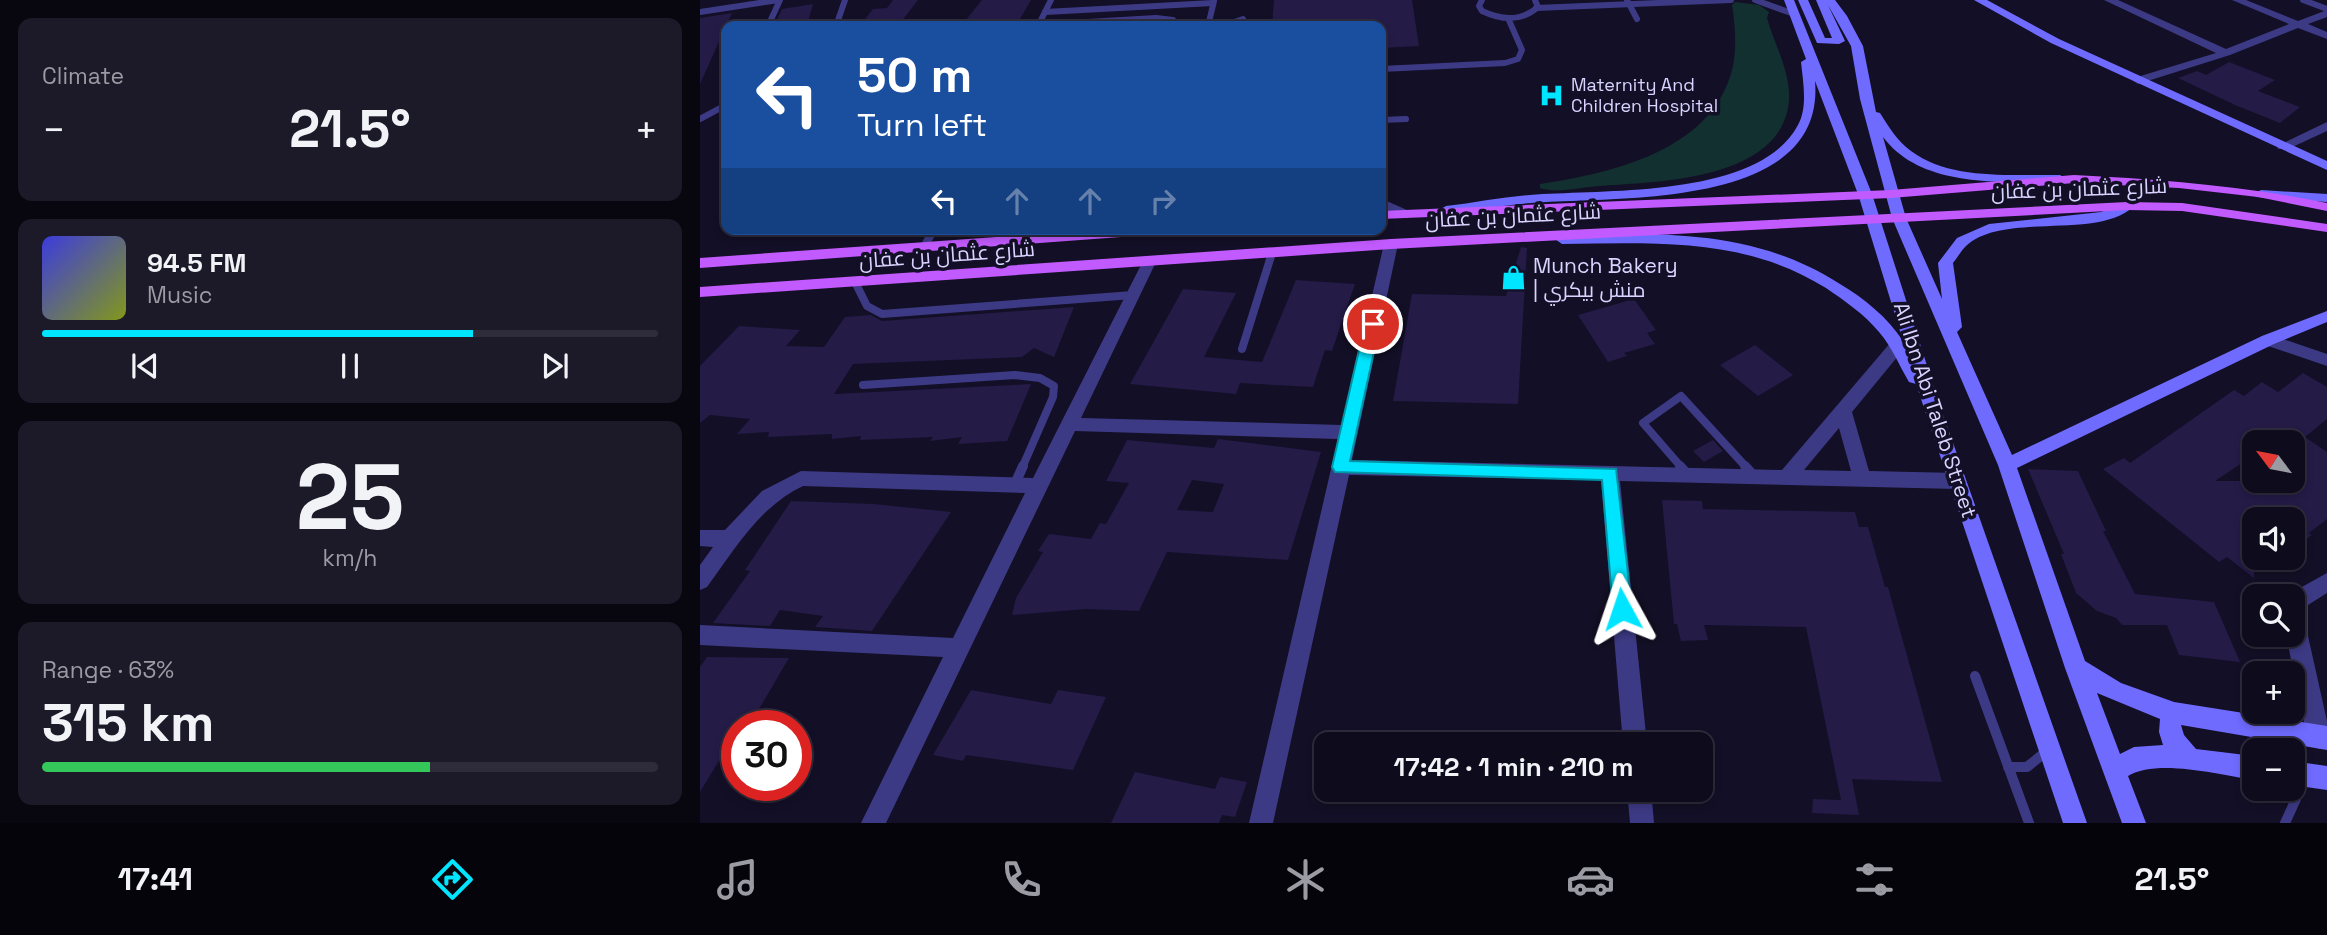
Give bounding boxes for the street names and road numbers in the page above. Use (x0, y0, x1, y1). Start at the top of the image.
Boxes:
street label: شارع عثمان بن عفان (1990, 172, 2168, 206)
street label: شارع عثمان بن عفان (1424, 197, 1602, 235)
street label: شارع عثمان بن عفان (858, 235, 1036, 275)
street label: Ali Ibn Abi Taleb Street (1888, 298, 1983, 521)

